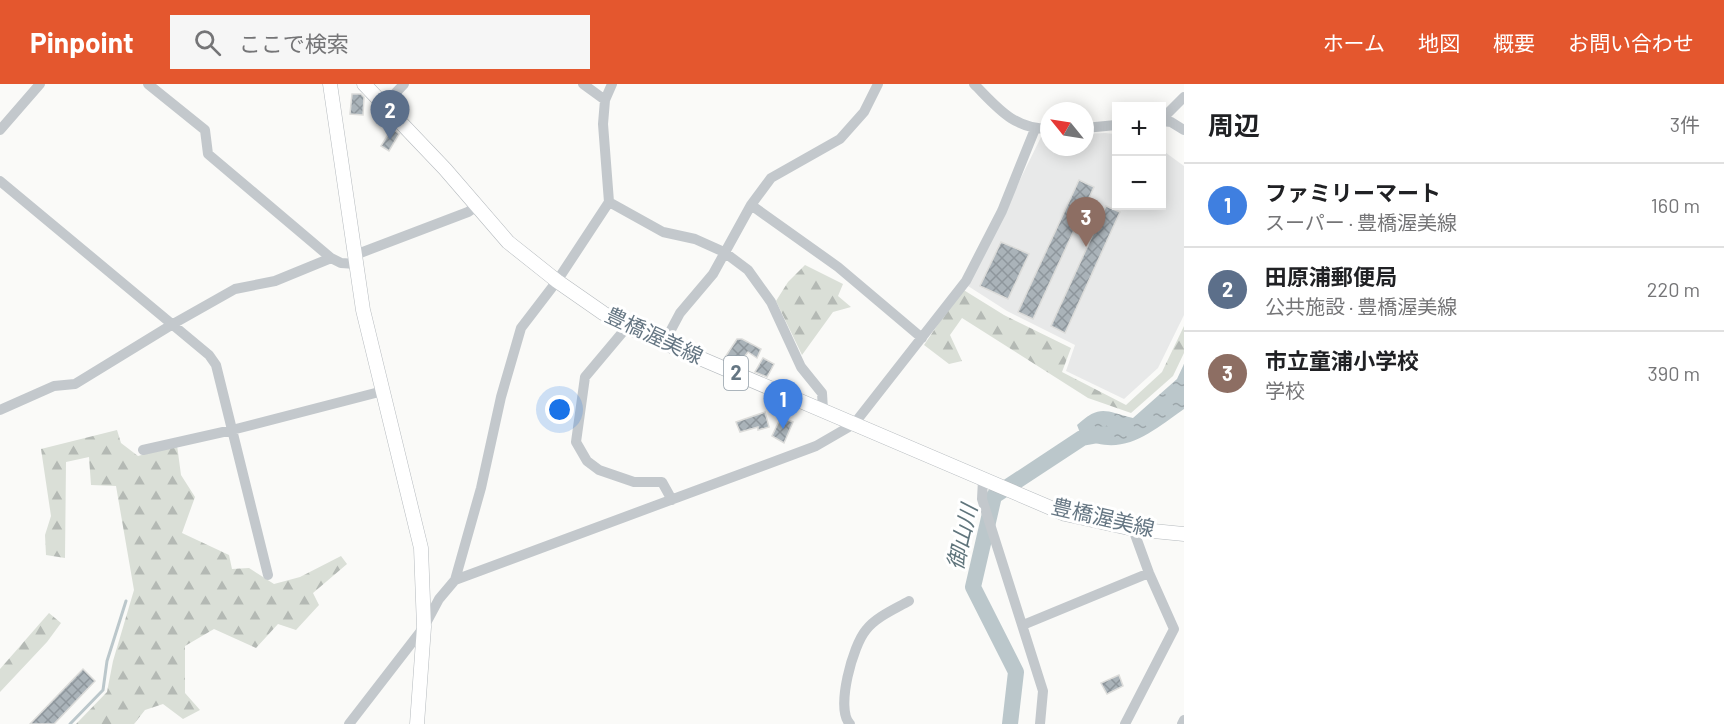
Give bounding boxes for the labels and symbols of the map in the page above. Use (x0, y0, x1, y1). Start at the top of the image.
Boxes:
pin: 2 (370, 91, 410, 140)
north arrow (1040, 102, 1094, 156)
pin: 3 (1066, 198, 1106, 247)
street label: 豊橋渥美線 (602, 301, 707, 368)
road number: 2 (724, 356, 748, 390)
pin: 1 (764, 380, 802, 429)
your location (545, 395, 574, 424)
street label: 豊橋渥美線 (1049, 493, 1157, 541)
water label: 御山川 (941, 500, 982, 572)

